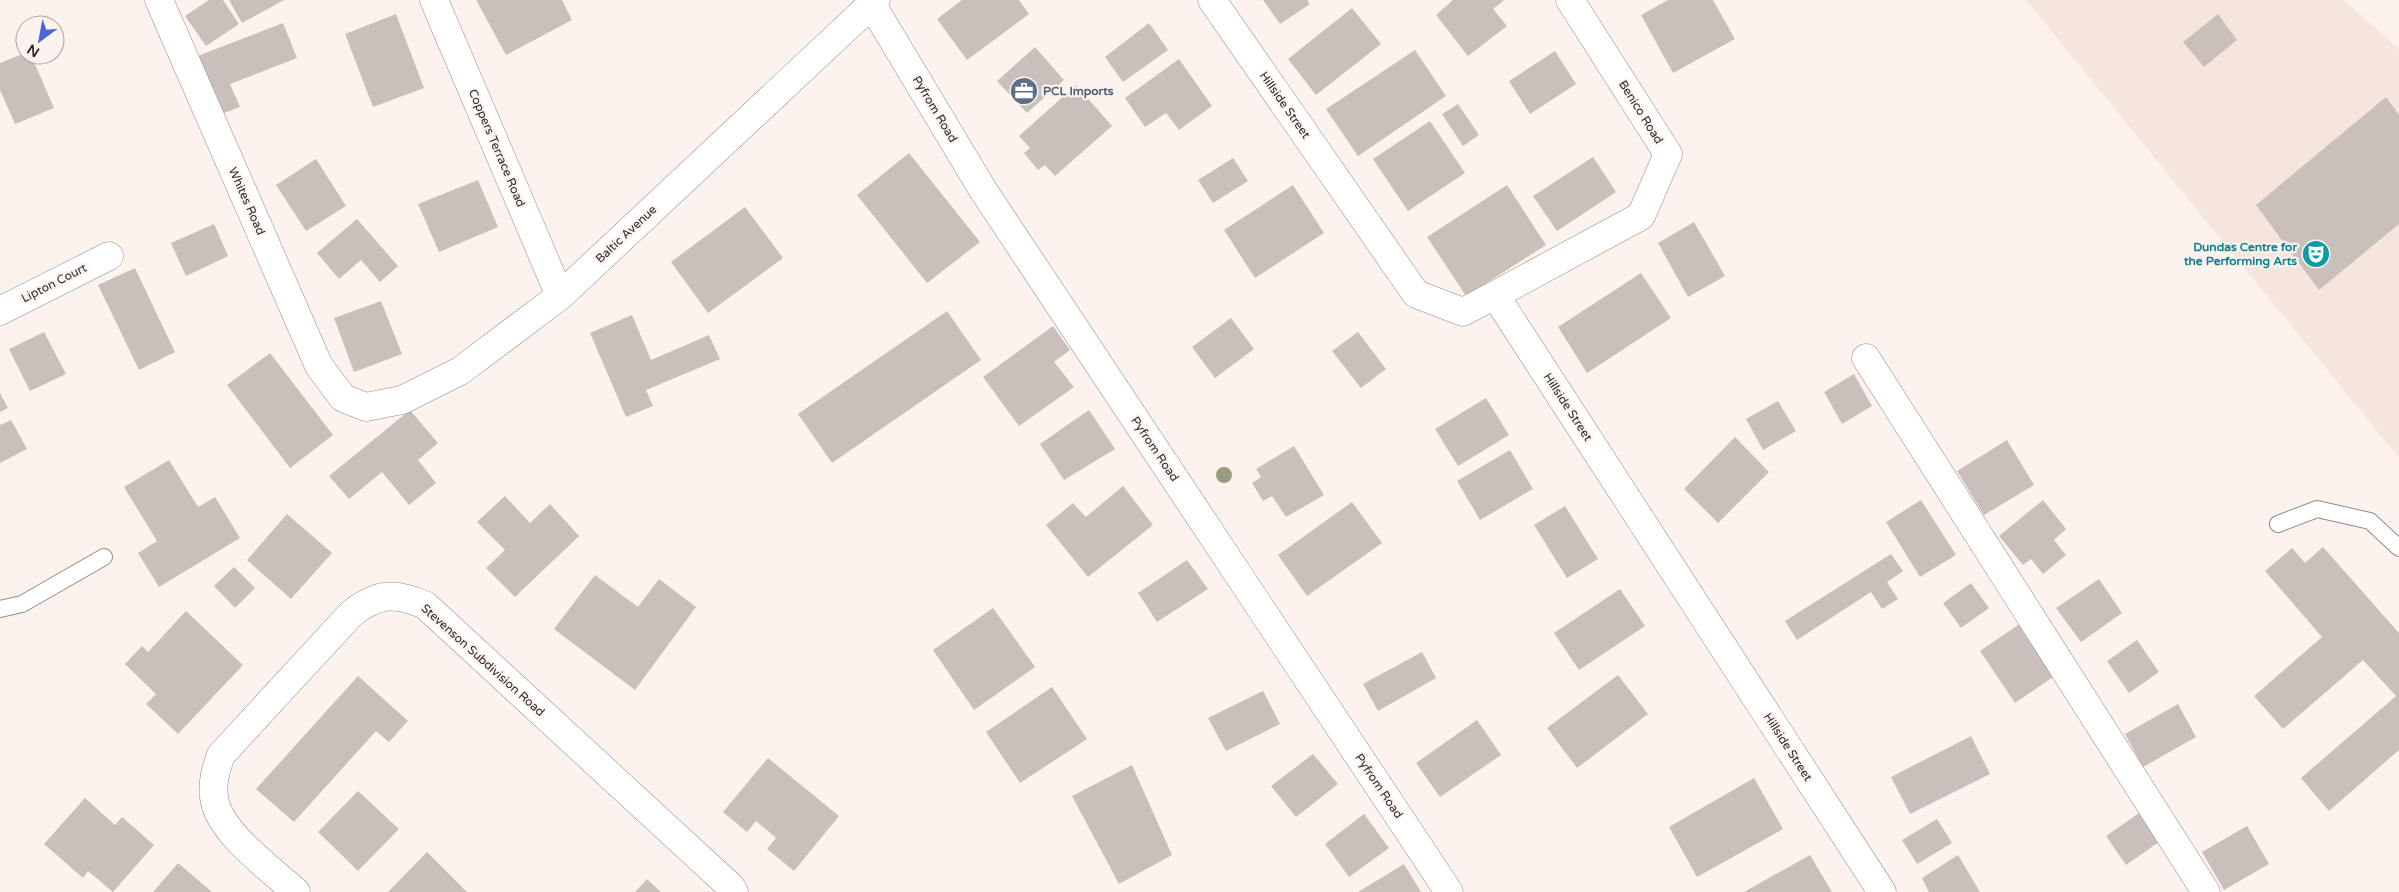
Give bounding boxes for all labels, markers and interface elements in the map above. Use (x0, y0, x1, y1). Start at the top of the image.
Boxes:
north arrow (15, 15, 65, 65)
text: N (24, 40, 43, 61)
street label: Hillside Street (1257, 69, 1313, 141)
street label: Pyfrom Road (910, 73, 960, 145)
office icon: PCL Imports (1009, 76, 1039, 106)
street label: Benico Road (1616, 78, 1666, 146)
place label: PCL Imports (1043, 84, 1114, 99)
street label: Coppers Terrace Road (466, 87, 528, 209)
street label: Whites Road (226, 165, 268, 237)
street label: Baltic Avenue (593, 202, 659, 266)
theatre icon: Dundas Centre for the Performing Arts (2301, 239, 2331, 269)
place label: Dundas Centre for the Performing Arts (2183, 240, 2297, 269)
street label: Lipton Court (19, 260, 89, 305)
street label: Hillside Street (1541, 370, 1595, 444)
street label: Pyfrom Road (1128, 414, 1182, 484)
street label: Stevenson Subdivision Road (419, 601, 547, 719)
street label: Hillside Street (1761, 710, 1815, 784)
street label: Pyfrom Road (1352, 751, 1406, 821)

